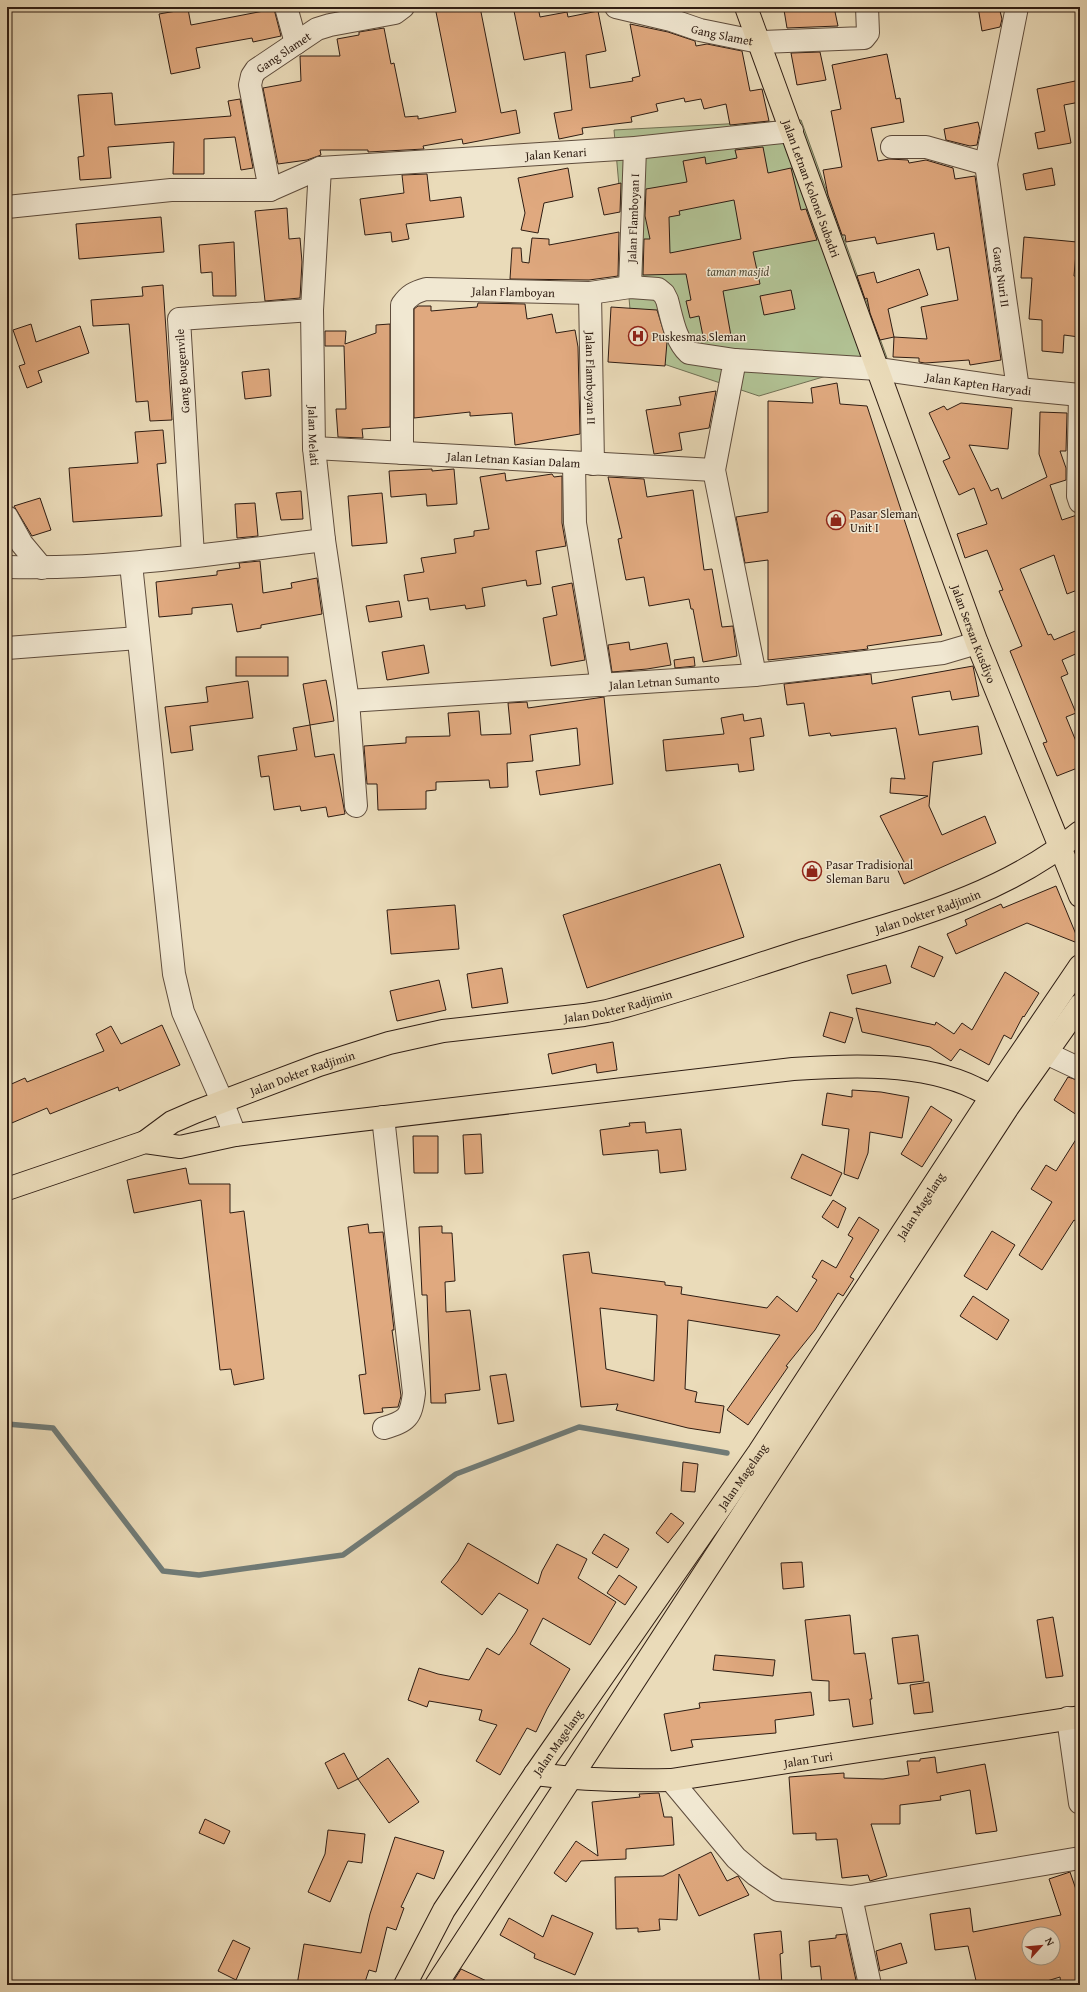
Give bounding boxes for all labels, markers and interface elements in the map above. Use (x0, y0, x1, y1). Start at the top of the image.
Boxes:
street label: Gang Slamet (689, 19, 756, 49)
street label: Gang Slamet (252, 27, 315, 76)
street label: Jalan Letnan Kolonel Subadri (778, 115, 845, 260)
street label: Jalan Kenari (523, 143, 588, 164)
street label: Jalan Flamboyan I (622, 173, 643, 265)
street label: Gang Nuri II (989, 245, 1015, 308)
park label: taman masjid (707, 263, 770, 280)
street label: Jalan Flamboyan (470, 282, 555, 301)
hospital icon: Puskesmas Sleman (627, 325, 649, 347)
street label: Gang Bougenvile (171, 328, 193, 414)
place label: Puskesmas Sleman (652, 328, 746, 345)
street label: Jalan Flamboyan II (582, 329, 601, 425)
street label: Jalan Kapten Haryadi (923, 367, 1033, 399)
street label: Jalan Melati (305, 404, 324, 467)
street label: Jalan Letnan Kasian Dalam (445, 447, 581, 471)
place label: Pasar Sleman Unit I (850, 505, 917, 536)
shop icon: Pasar Sleman Unit I (825, 509, 847, 531)
street label: Jalan Sersan Kusdiyo (947, 580, 1001, 686)
street label: Jalan Letnan Sumanto (607, 669, 720, 693)
place label: Pasar Tradisional Sleman Baru (826, 856, 914, 887)
shop icon: Pasar Tradisional Sleman Baru (801, 860, 823, 882)
street label: Jalan Dokter Radjimin (871, 884, 983, 938)
street label: Jalan Dokter Radjimin (561, 984, 674, 1026)
street label: Jalan Dokter Radjimin (245, 1046, 357, 1100)
street label: Jalan Magelang (891, 1169, 948, 1244)
street label: Jalan Magelang (712, 1440, 771, 1514)
street label: Jalan Magelang (527, 1706, 586, 1780)
street label: Jalan Turi (780, 1747, 834, 1771)
north arrow (1021, 1926, 1061, 1966)
text: N (1041, 1935, 1059, 1949)

